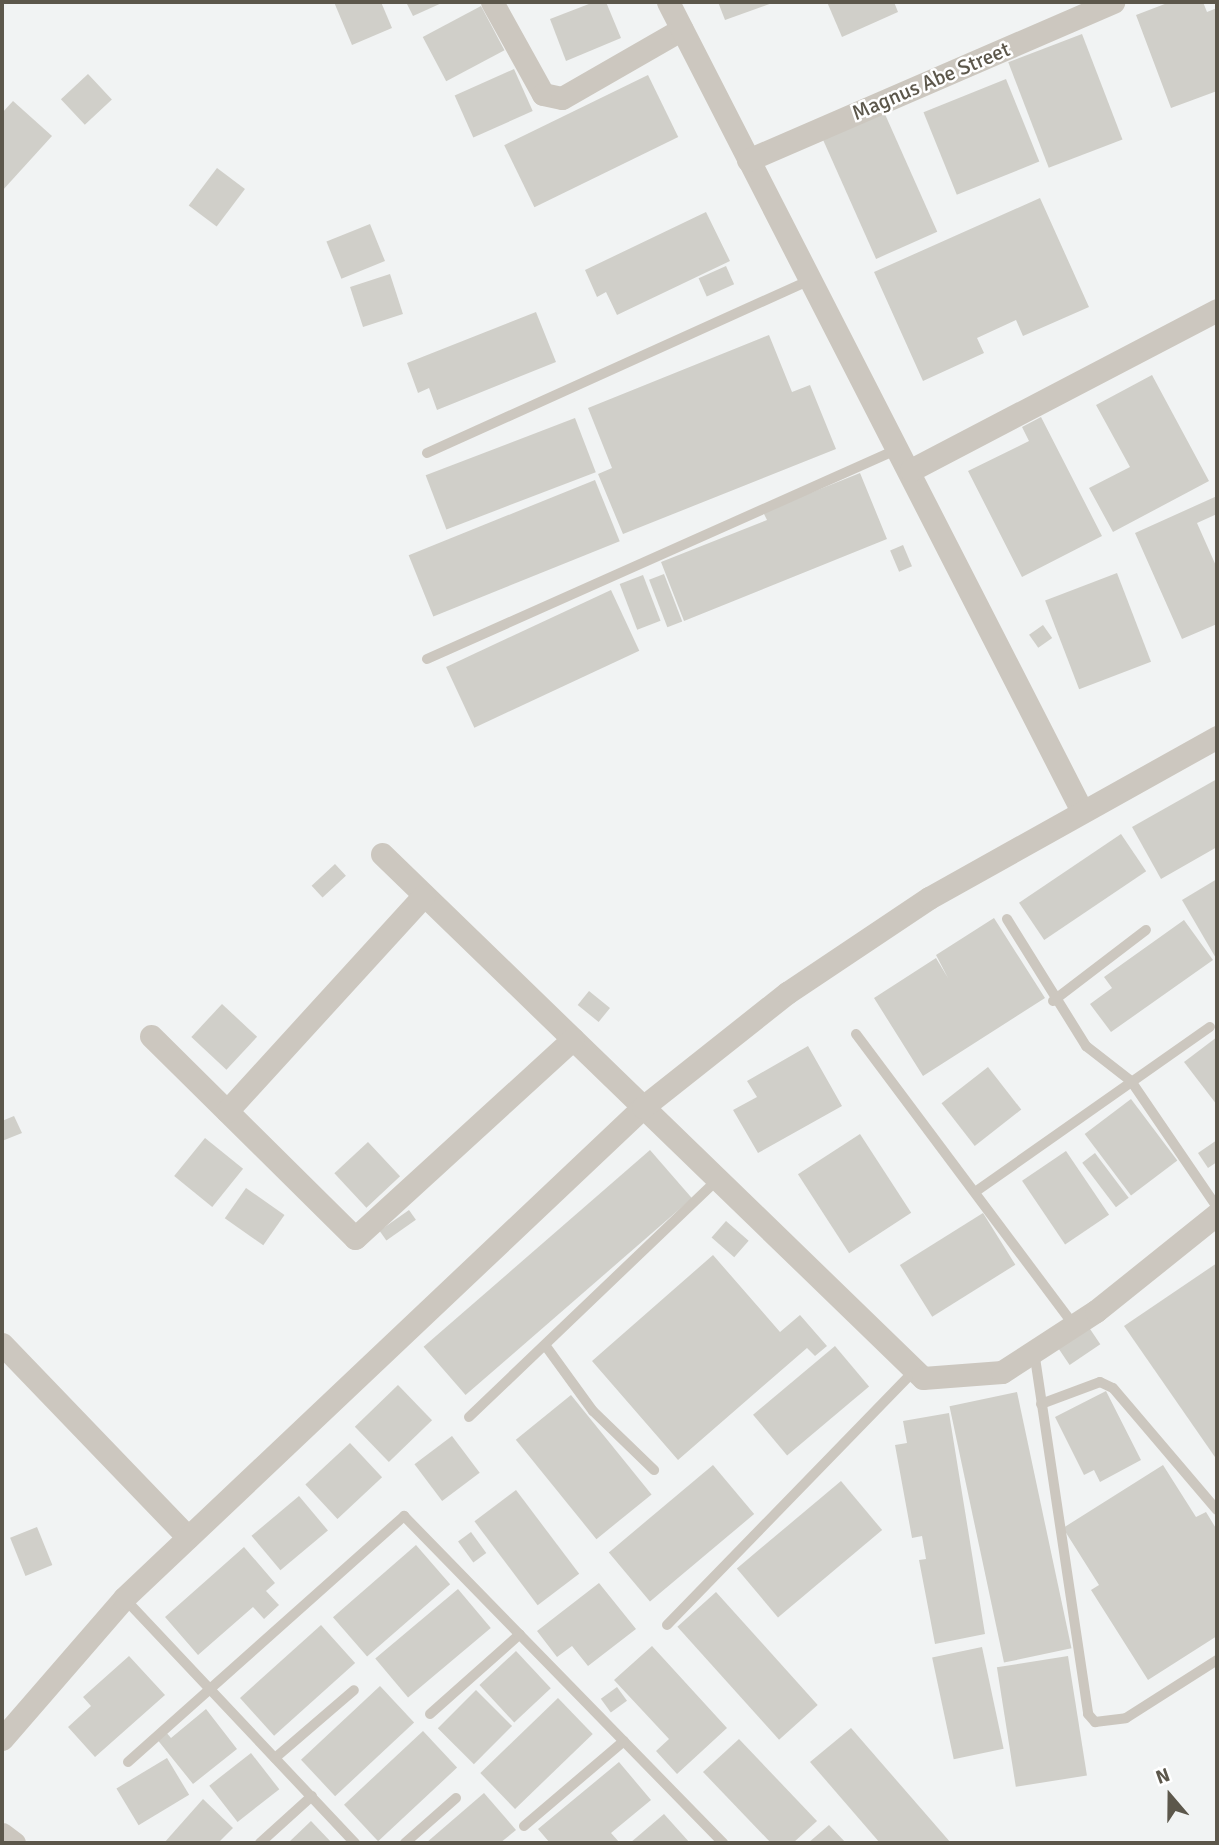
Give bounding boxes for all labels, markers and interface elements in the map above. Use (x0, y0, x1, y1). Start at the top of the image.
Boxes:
street label: Magnus Abe Street (848, 36, 1014, 126)
north arrow (1135, 1761, 1205, 1831)
text: N (1153, 1763, 1173, 1790)

